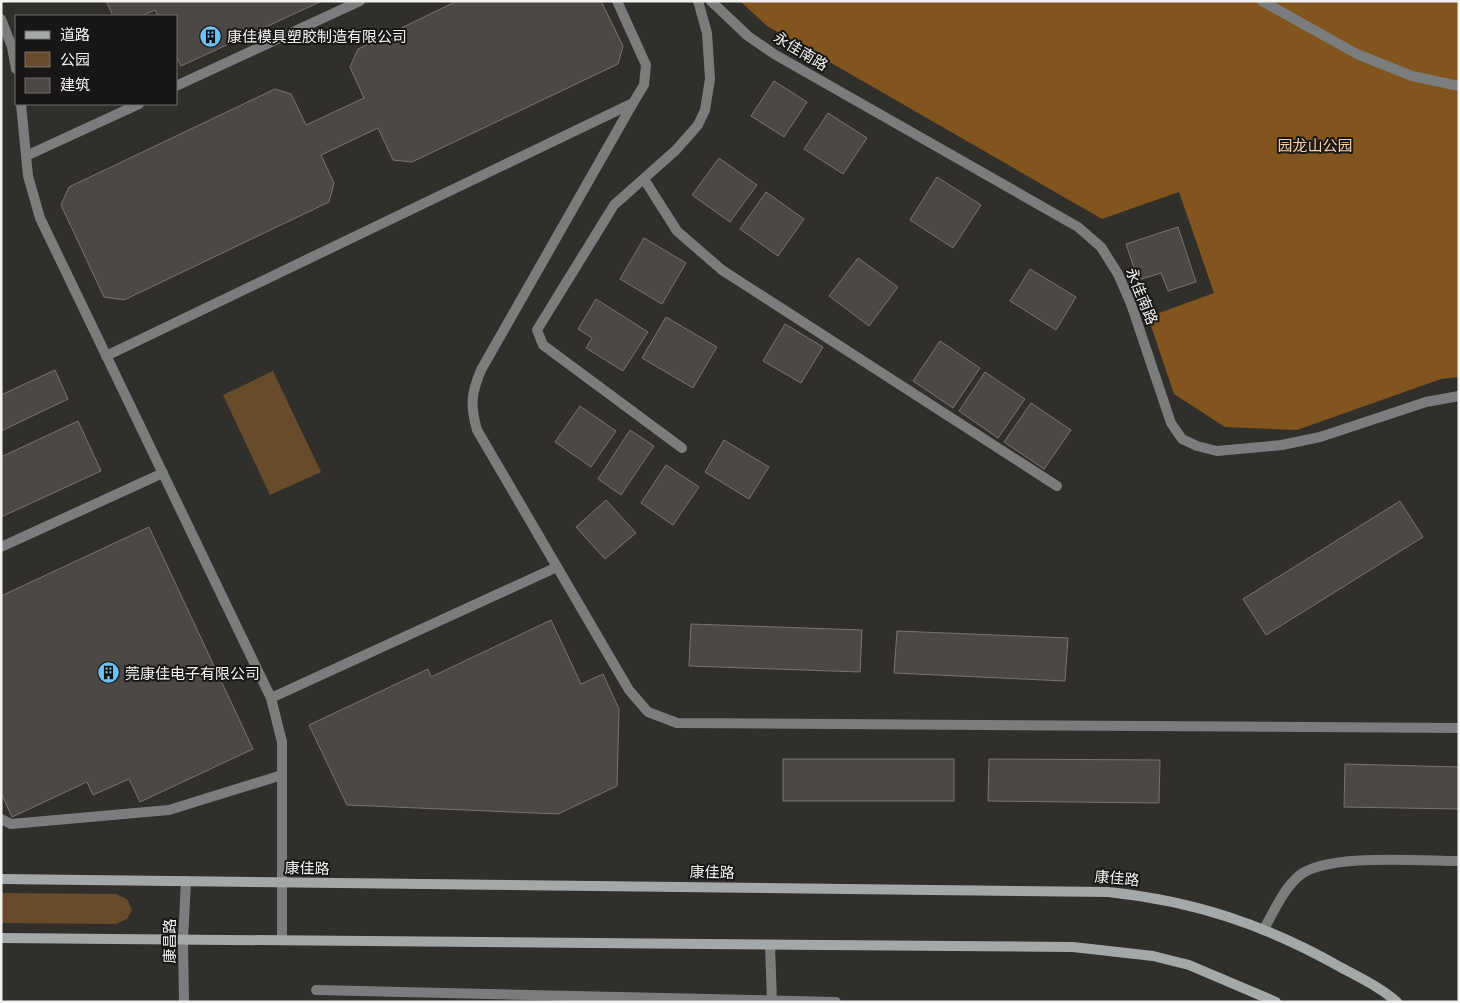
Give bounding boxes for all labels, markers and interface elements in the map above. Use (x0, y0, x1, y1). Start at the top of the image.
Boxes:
legend (15, 15, 178, 105)
building icon: 康佳模具塑胶制造有限公司 (199, 24, 223, 48)
text: 道路 (60, 25, 90, 44)
place label: 康佳模具塑胶制造有限公司 (227, 27, 407, 46)
street label: 永佳南路 (770, 27, 832, 75)
text: 公园 (60, 50, 90, 69)
text: 建筑 (60, 75, 90, 94)
park label: 园龙山公园 (1277, 136, 1353, 155)
street label: 永佳南路 (1122, 265, 1162, 327)
building icon: 莞康佳电子有限公司 (97, 661, 121, 685)
place label: 莞康佳电子有限公司 (125, 664, 260, 683)
street label: 康佳路 (284, 858, 330, 878)
street label: 康佳路 (689, 862, 735, 882)
street label: 康佳路 (1094, 867, 1140, 889)
street label: 康昌路 (160, 918, 179, 964)

